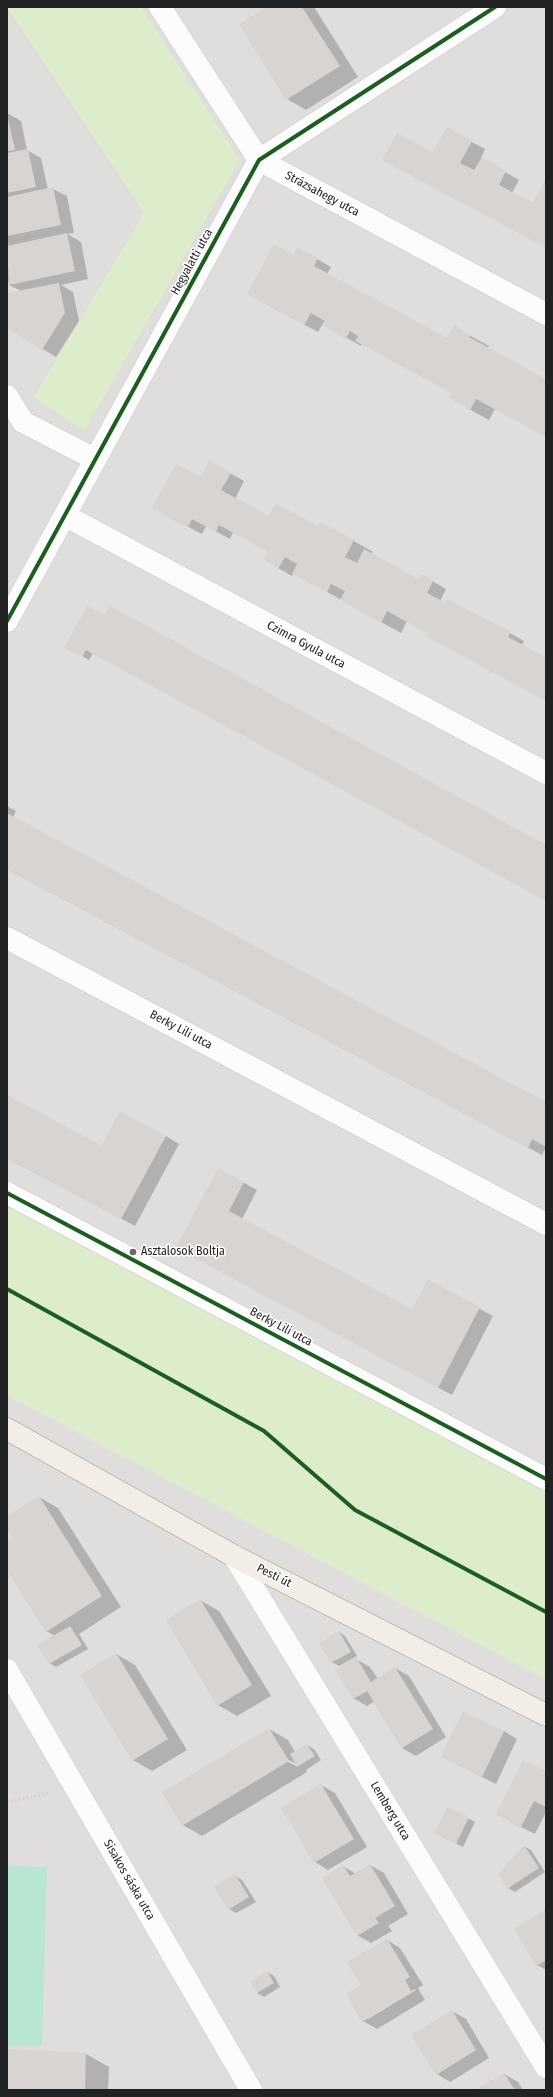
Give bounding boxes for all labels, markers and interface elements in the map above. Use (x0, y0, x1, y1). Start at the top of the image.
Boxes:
street label: Strázsahegy utca (282, 168, 362, 220)
street label: Hegyalatti utca (168, 226, 216, 298)
street label: Czimra Gyula utca (264, 618, 348, 672)
street label: Berky Lili utca (147, 1008, 215, 1052)
place label: Asztalosok Boltja (141, 1245, 225, 1259)
marker: Asztalosok Boltja (128, 1247, 138, 1257)
street label: Berky Lili utca (247, 1305, 315, 1349)
street label: Pesti út (254, 1561, 294, 1591)
street label: Lemberg utca (367, 1779, 413, 1843)
street label: Sisakos sáska utca (100, 1837, 158, 1923)

